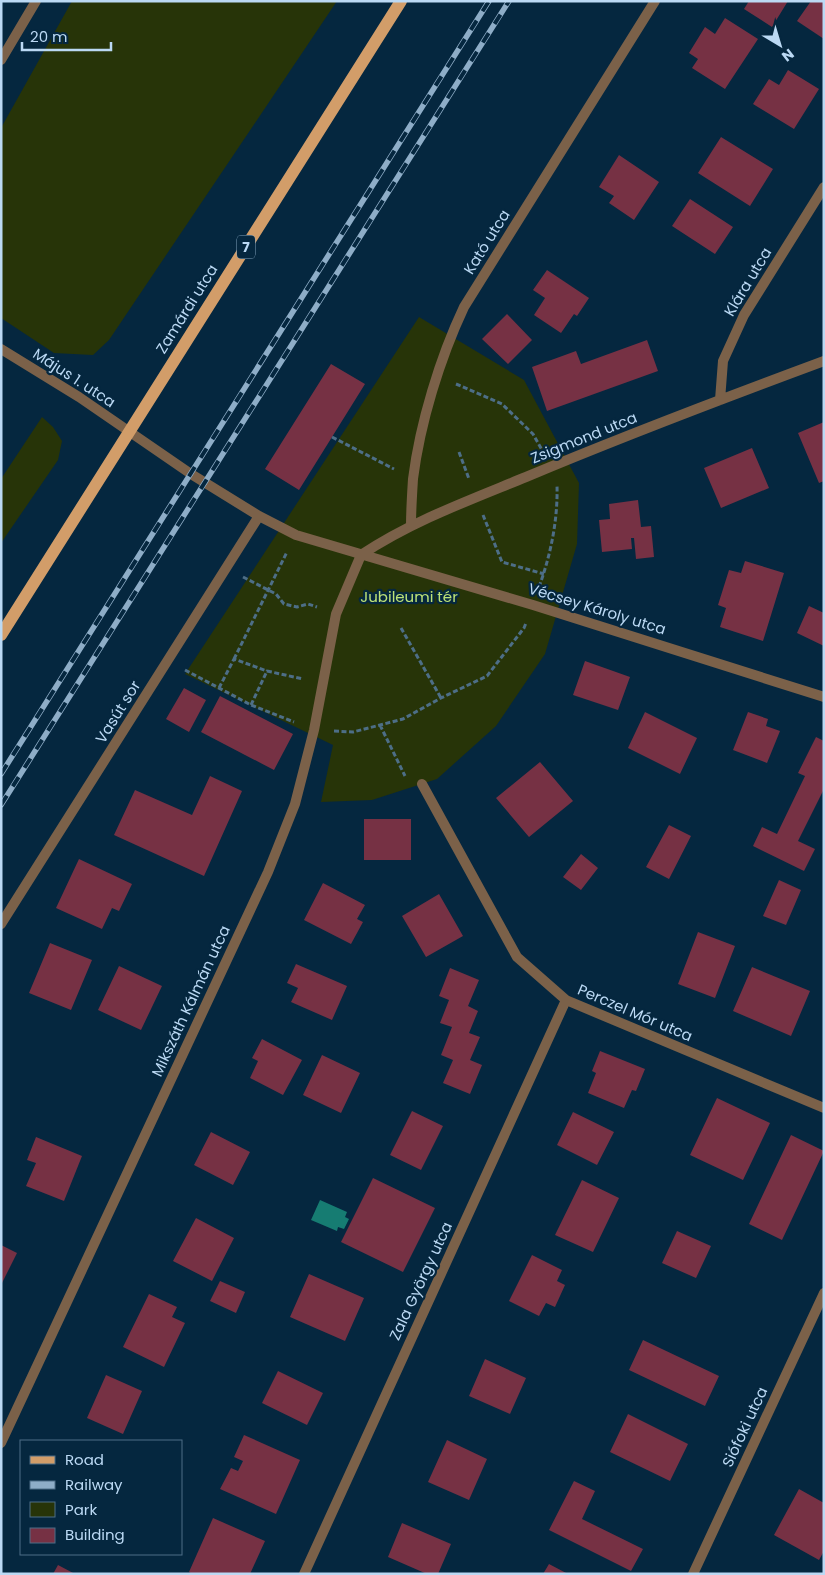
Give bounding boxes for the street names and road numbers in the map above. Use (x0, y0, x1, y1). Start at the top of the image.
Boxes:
street label: Kató utca (458, 205, 515, 278)
road number: 7 (237, 236, 255, 258)
street label: Klára utca (719, 243, 776, 320)
street label: Zamárdi utca (151, 260, 222, 357)
street label: Május 1. utca (29, 343, 120, 412)
street label: Zsigmond utca (528, 407, 640, 468)
street label: Vécsey Károly utca (526, 578, 669, 639)
street label: Vasút sor (90, 676, 145, 747)
street label: Mikszáth Kálmán utca (146, 922, 235, 1080)
street label: Perczel Mór utca (575, 979, 696, 1046)
street label: Zala György utca (384, 1218, 457, 1343)
street label: Siófoki utca (717, 1383, 772, 1470)

